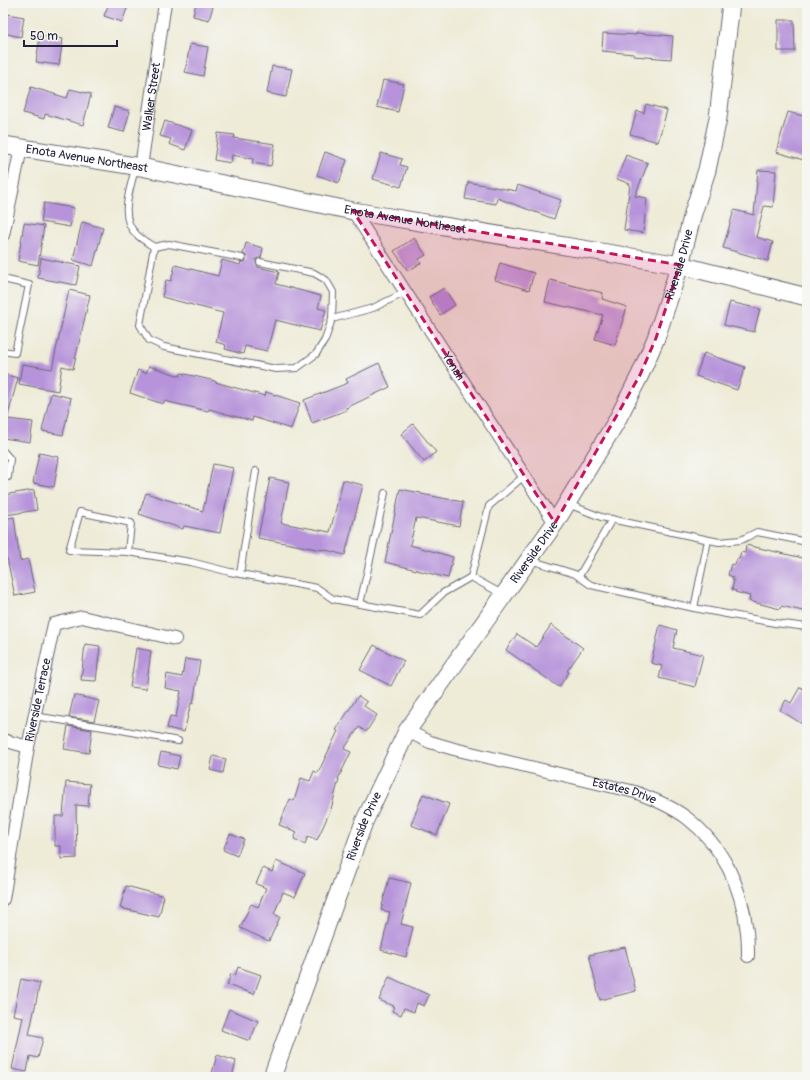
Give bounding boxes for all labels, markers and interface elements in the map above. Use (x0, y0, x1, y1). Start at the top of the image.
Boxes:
scale bar (24, 22, 117, 48)
text: 50 m (30, 29, 58, 44)
street label: Walker Street (139, 61, 164, 132)
street label: Enota Avenue Northeast (25, 141, 150, 176)
street label: Enota Avenue Northeast (343, 202, 467, 237)
street label: Riverside Drive (662, 228, 696, 302)
street label: Yonah (438, 349, 468, 383)
street label: Riverside Drive (507, 518, 561, 586)
street label: Riverside Terrace (22, 657, 54, 743)
street label: Estates Drive (591, 775, 659, 807)
street label: Riverside Drive (343, 790, 385, 863)

